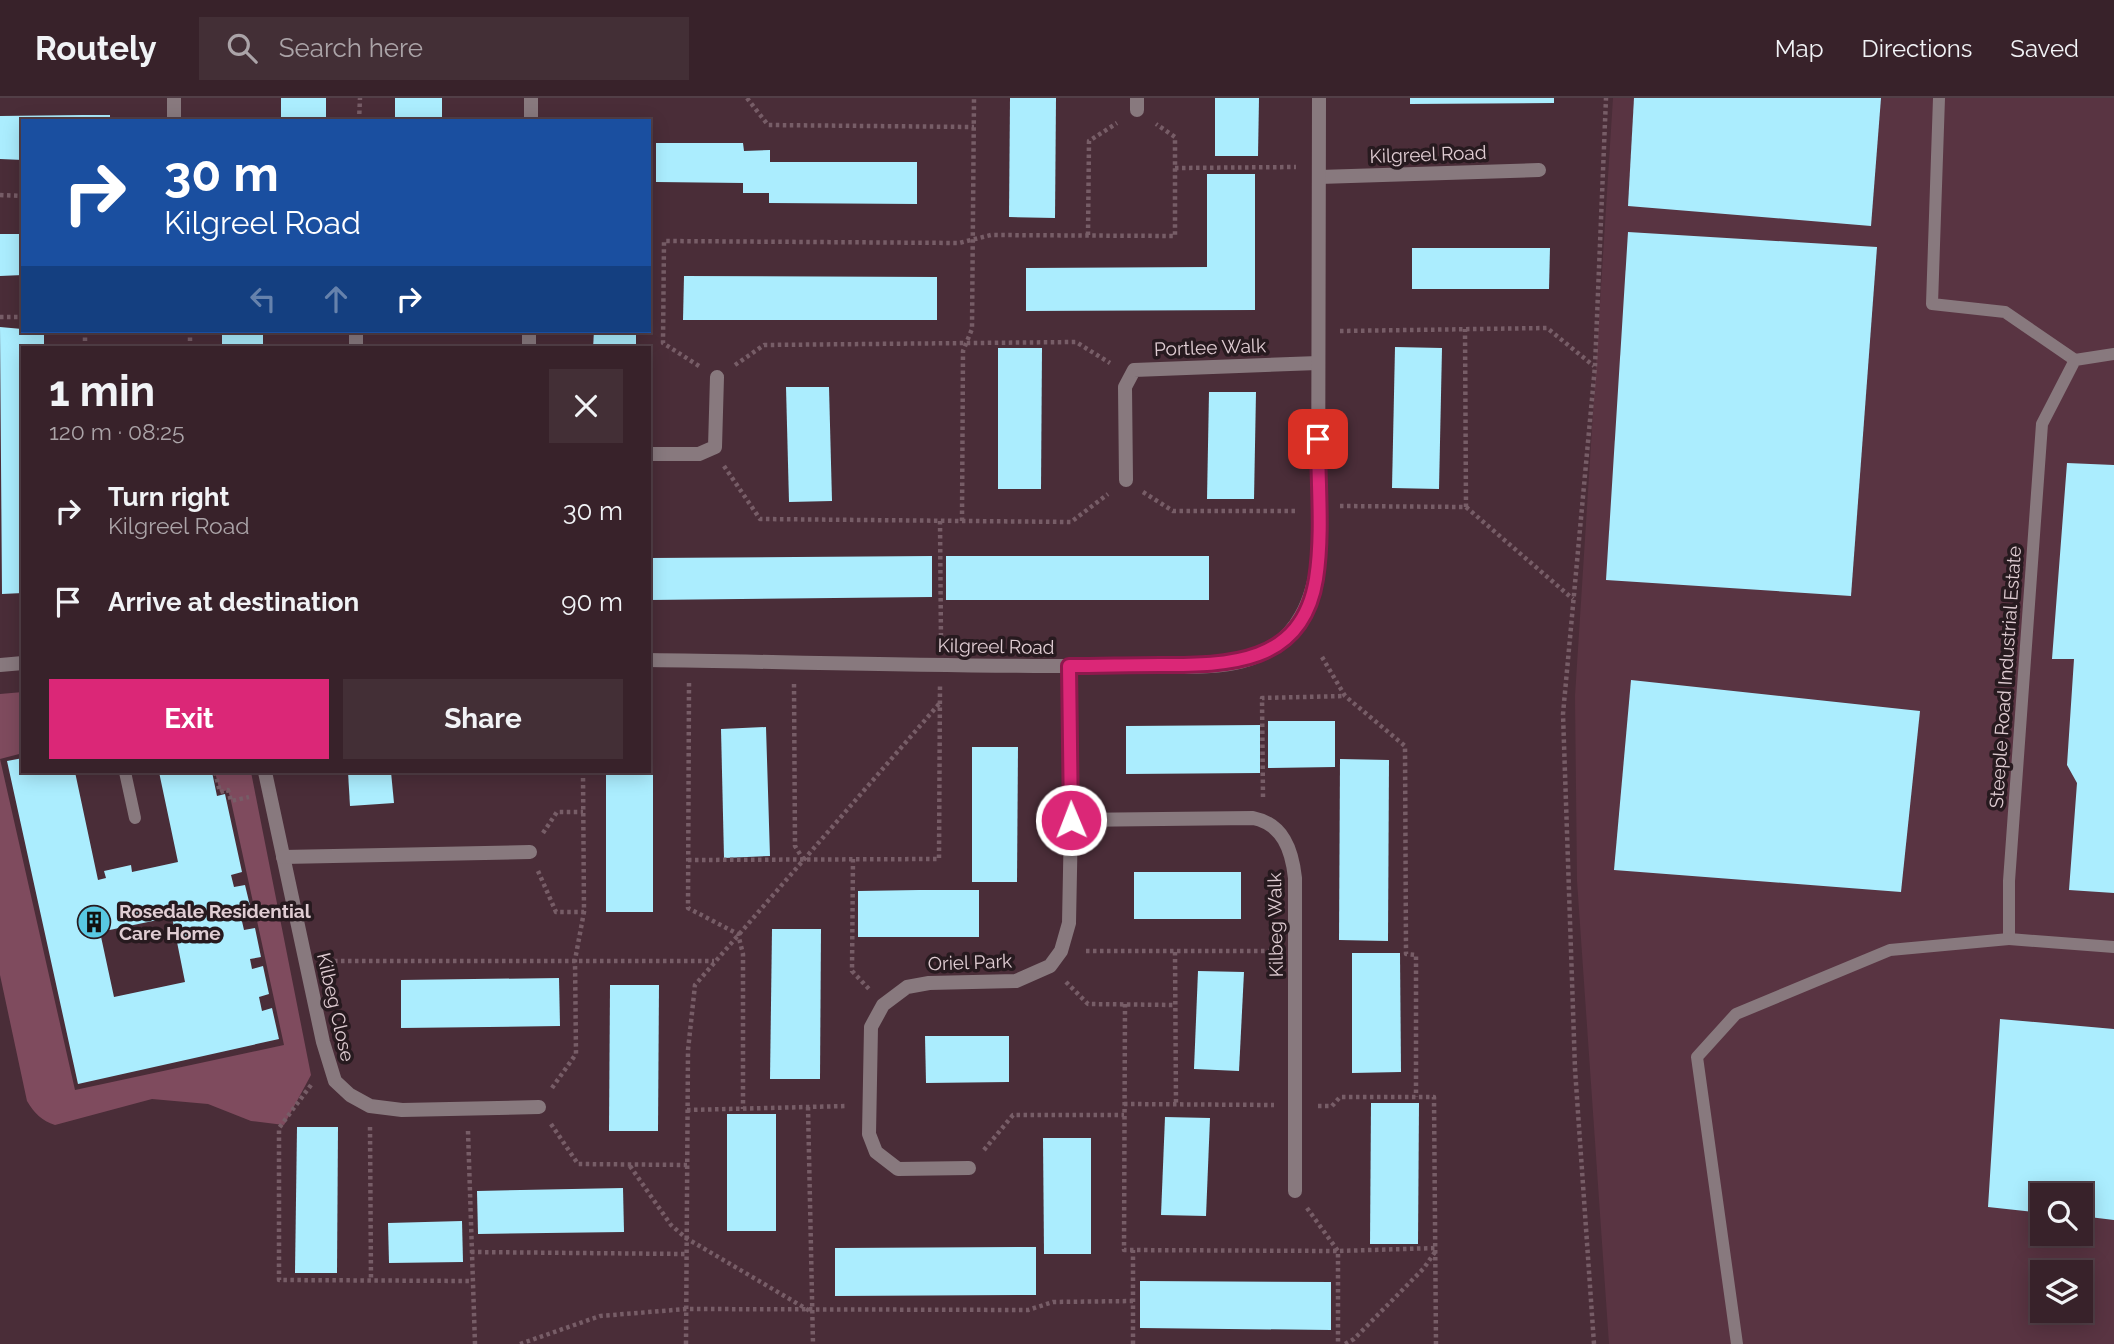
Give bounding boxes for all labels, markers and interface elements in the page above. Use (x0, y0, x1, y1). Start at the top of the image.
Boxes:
search box (199, 17, 689, 80)
text: Routely (35, 29, 157, 68)
icon: search (223, 29, 261, 67)
text: Search here (279, 33, 423, 63)
text: Map (1775, 34, 1824, 63)
text: Directions (1862, 34, 1972, 63)
text: Saved (2010, 34, 2079, 63)
street label: Kilgreel Road (1369, 141, 1487, 167)
text: 30 m (164, 145, 279, 202)
icon: right (49, 147, 140, 238)
text: Kilgreel Road (164, 204, 361, 241)
icon: left (244, 280, 282, 318)
icon: ahead (317, 280, 355, 318)
icon: right (390, 280, 428, 318)
street label: Portlee Walk (1154, 334, 1266, 360)
text: 1 min (49, 367, 155, 416)
button: close (549, 369, 623, 443)
pin (1288, 409, 1348, 469)
text: 120 m · 08:25 (49, 418, 185, 445)
icon: arrive (1299, 420, 1337, 458)
text: Turn right (108, 482, 229, 512)
icon: right (49, 492, 87, 530)
text: 30 m (563, 496, 623, 526)
text: Kilgreel Road (108, 512, 250, 539)
street label: Steeple Road Industrial Estate (1985, 545, 2025, 809)
icon: arrive (49, 583, 87, 621)
text: Arrive at destination (108, 587, 359, 617)
text: 90 m (561, 587, 623, 617)
street label: Kilgreel Road (937, 634, 1055, 658)
button: Exit (49, 679, 329, 759)
button: Share (343, 679, 623, 759)
position arrow (1034, 783, 1108, 857)
street label: Kilbeg Walk (1263, 872, 1287, 978)
place label: Rosedale Residential Care Home (119, 900, 312, 944)
building icon: Rosedale Residential Care Home (75, 903, 113, 941)
street label: Oriel Park (927, 950, 1013, 974)
street label: Kilbeg Close (313, 951, 359, 1063)
map controls (2030, 1183, 2093, 1323)
button: search (2030, 1183, 2093, 1246)
button: layers (2030, 1260, 2093, 1323)

